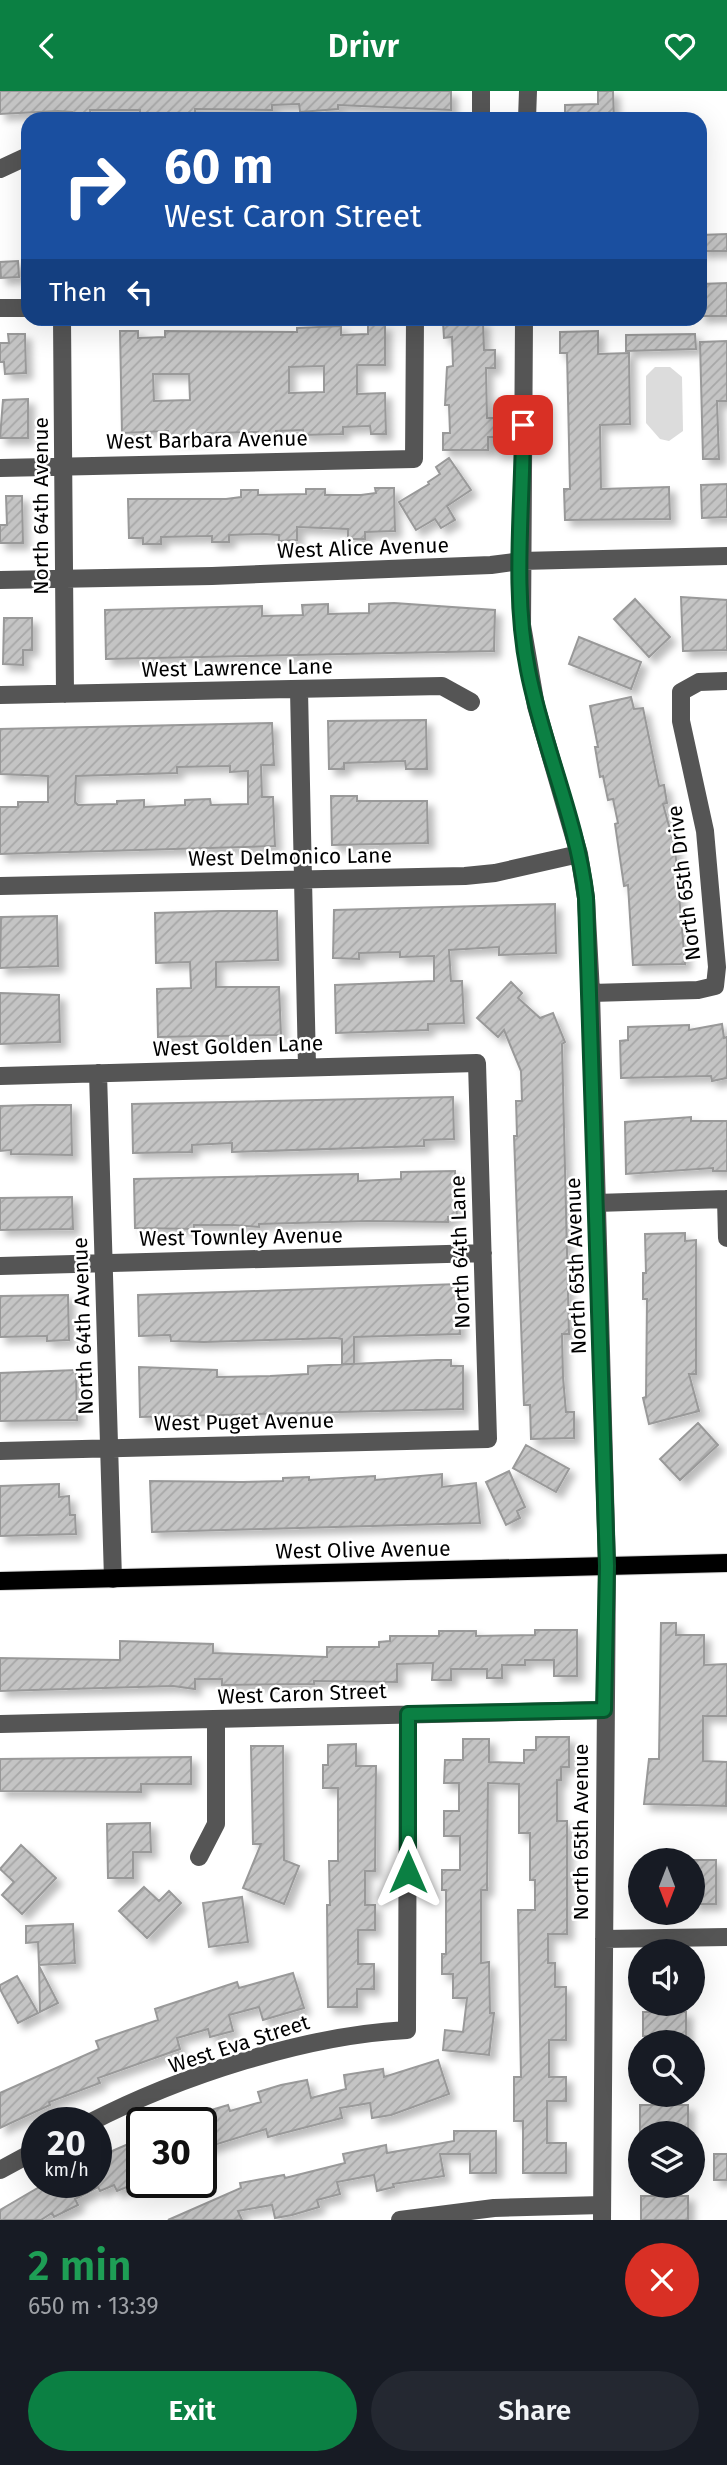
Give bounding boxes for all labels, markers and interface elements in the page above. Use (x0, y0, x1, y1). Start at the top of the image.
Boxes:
icon: back (28, 27, 66, 65)
text: Drivr (328, 27, 399, 65)
icon: heart (661, 27, 699, 65)
text: 60 m (164, 137, 273, 196)
icon: right (49, 140, 140, 231)
text: West Caron Street (164, 197, 422, 235)
icon: left (121, 273, 159, 311)
text: Then (49, 277, 107, 308)
pin (493, 395, 553, 455)
icon: arrive (504, 406, 542, 444)
street label: North 64th Avenue (28, 417, 54, 595)
street label: West Barbara Avenue (106, 425, 308, 455)
street label: West Alice Avenue (277, 532, 449, 564)
street label: West Lawrence Lane (141, 653, 333, 683)
street label: North 65th Drive (662, 804, 706, 962)
street label: West Delmonico Lane (188, 842, 392, 872)
street label: West Golden Lane (152, 1030, 324, 1062)
street label: North 64th Lane (444, 1175, 476, 1329)
street label: North 65th Avenue (560, 1177, 592, 1355)
street label: West Townley Avenue (139, 1222, 343, 1252)
street label: North 64th Avenue (67, 1237, 99, 1415)
street label: West Puget Avenue (154, 1407, 334, 1437)
street label: West Olive Avenue (275, 1535, 451, 1565)
street label: West Caron Street (217, 1678, 387, 1710)
street label: North 65th Avenue (568, 1744, 594, 1920)
position arrow (371, 1835, 445, 1909)
north arrow (628, 1848, 705, 1925)
map controls (628, 1848, 705, 2198)
button: sound (628, 1939, 705, 2016)
street label: West Eva Street (165, 2009, 313, 2079)
button: search (628, 2030, 705, 2107)
speed limit sign: 30 (126, 2107, 217, 2198)
button: layers (628, 2121, 705, 2198)
text: 20 (47, 2122, 86, 2164)
text: km/h (44, 2159, 89, 2181)
text: 2 min (28, 2241, 132, 2291)
button: close (625, 2243, 699, 2317)
text: 650 m · 13:39 (28, 2292, 158, 2320)
button: Exit (28, 2371, 357, 2451)
button: Share (371, 2371, 699, 2451)

